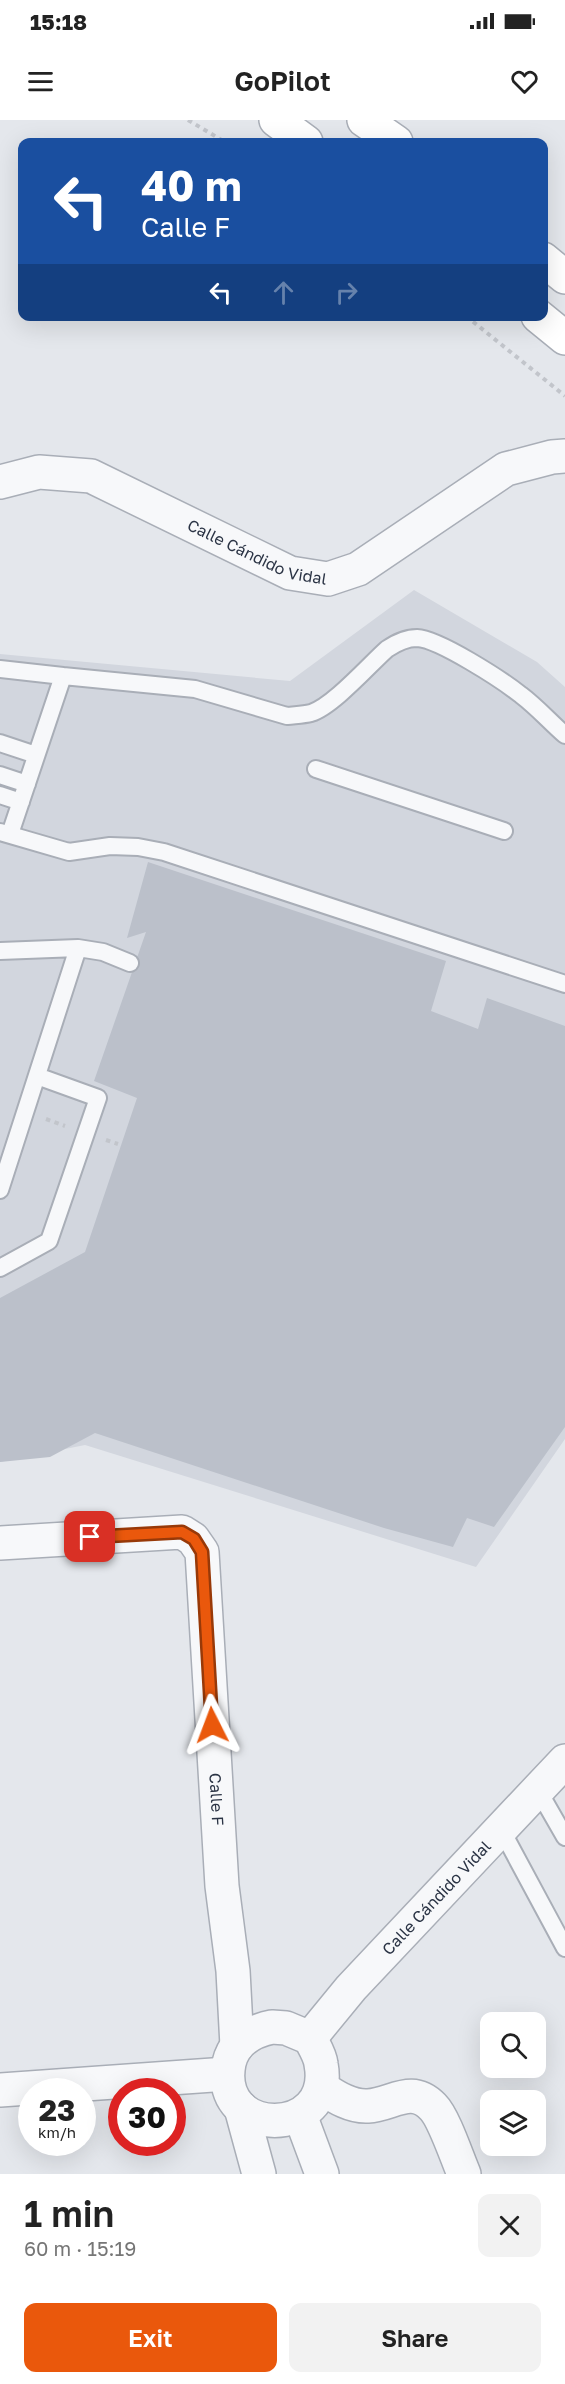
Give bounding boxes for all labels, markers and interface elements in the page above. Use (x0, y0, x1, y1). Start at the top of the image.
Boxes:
text: 15:18 (30, 8, 87, 35)
icon: menu (24, 65, 57, 98)
text: GoPilot (234, 65, 331, 97)
icon: heart (508, 65, 541, 98)
text: 40 m (141, 160, 242, 210)
icon: left (42, 162, 120, 240)
text: Calle F (141, 211, 230, 243)
icon: left (204, 276, 237, 309)
icon: ahead (267, 276, 300, 309)
icon: right (330, 276, 363, 309)
street label: Calle Cándido Vidal (184, 515, 328, 589)
pin (64, 1511, 115, 1562)
icon: arrive (73, 1520, 106, 1553)
position arrow (180, 1693, 244, 1757)
street label: Calle F (205, 1772, 228, 1826)
street label: Calle Cándido Vidal (378, 1836, 495, 1959)
map controls (480, 2012, 546, 2156)
button: search (480, 2012, 546, 2078)
speed limit sign: 30 (108, 2078, 186, 2156)
button: layers (480, 2090, 546, 2156)
text: 23 (39, 2092, 75, 2128)
text: km/h (38, 2123, 76, 2141)
text: 1 min (24, 2192, 114, 2235)
button: close (478, 2194, 541, 2257)
text: 60 m · 15:19 (24, 2236, 136, 2260)
button: Exit (24, 2303, 277, 2372)
button: Share (289, 2303, 541, 2372)

